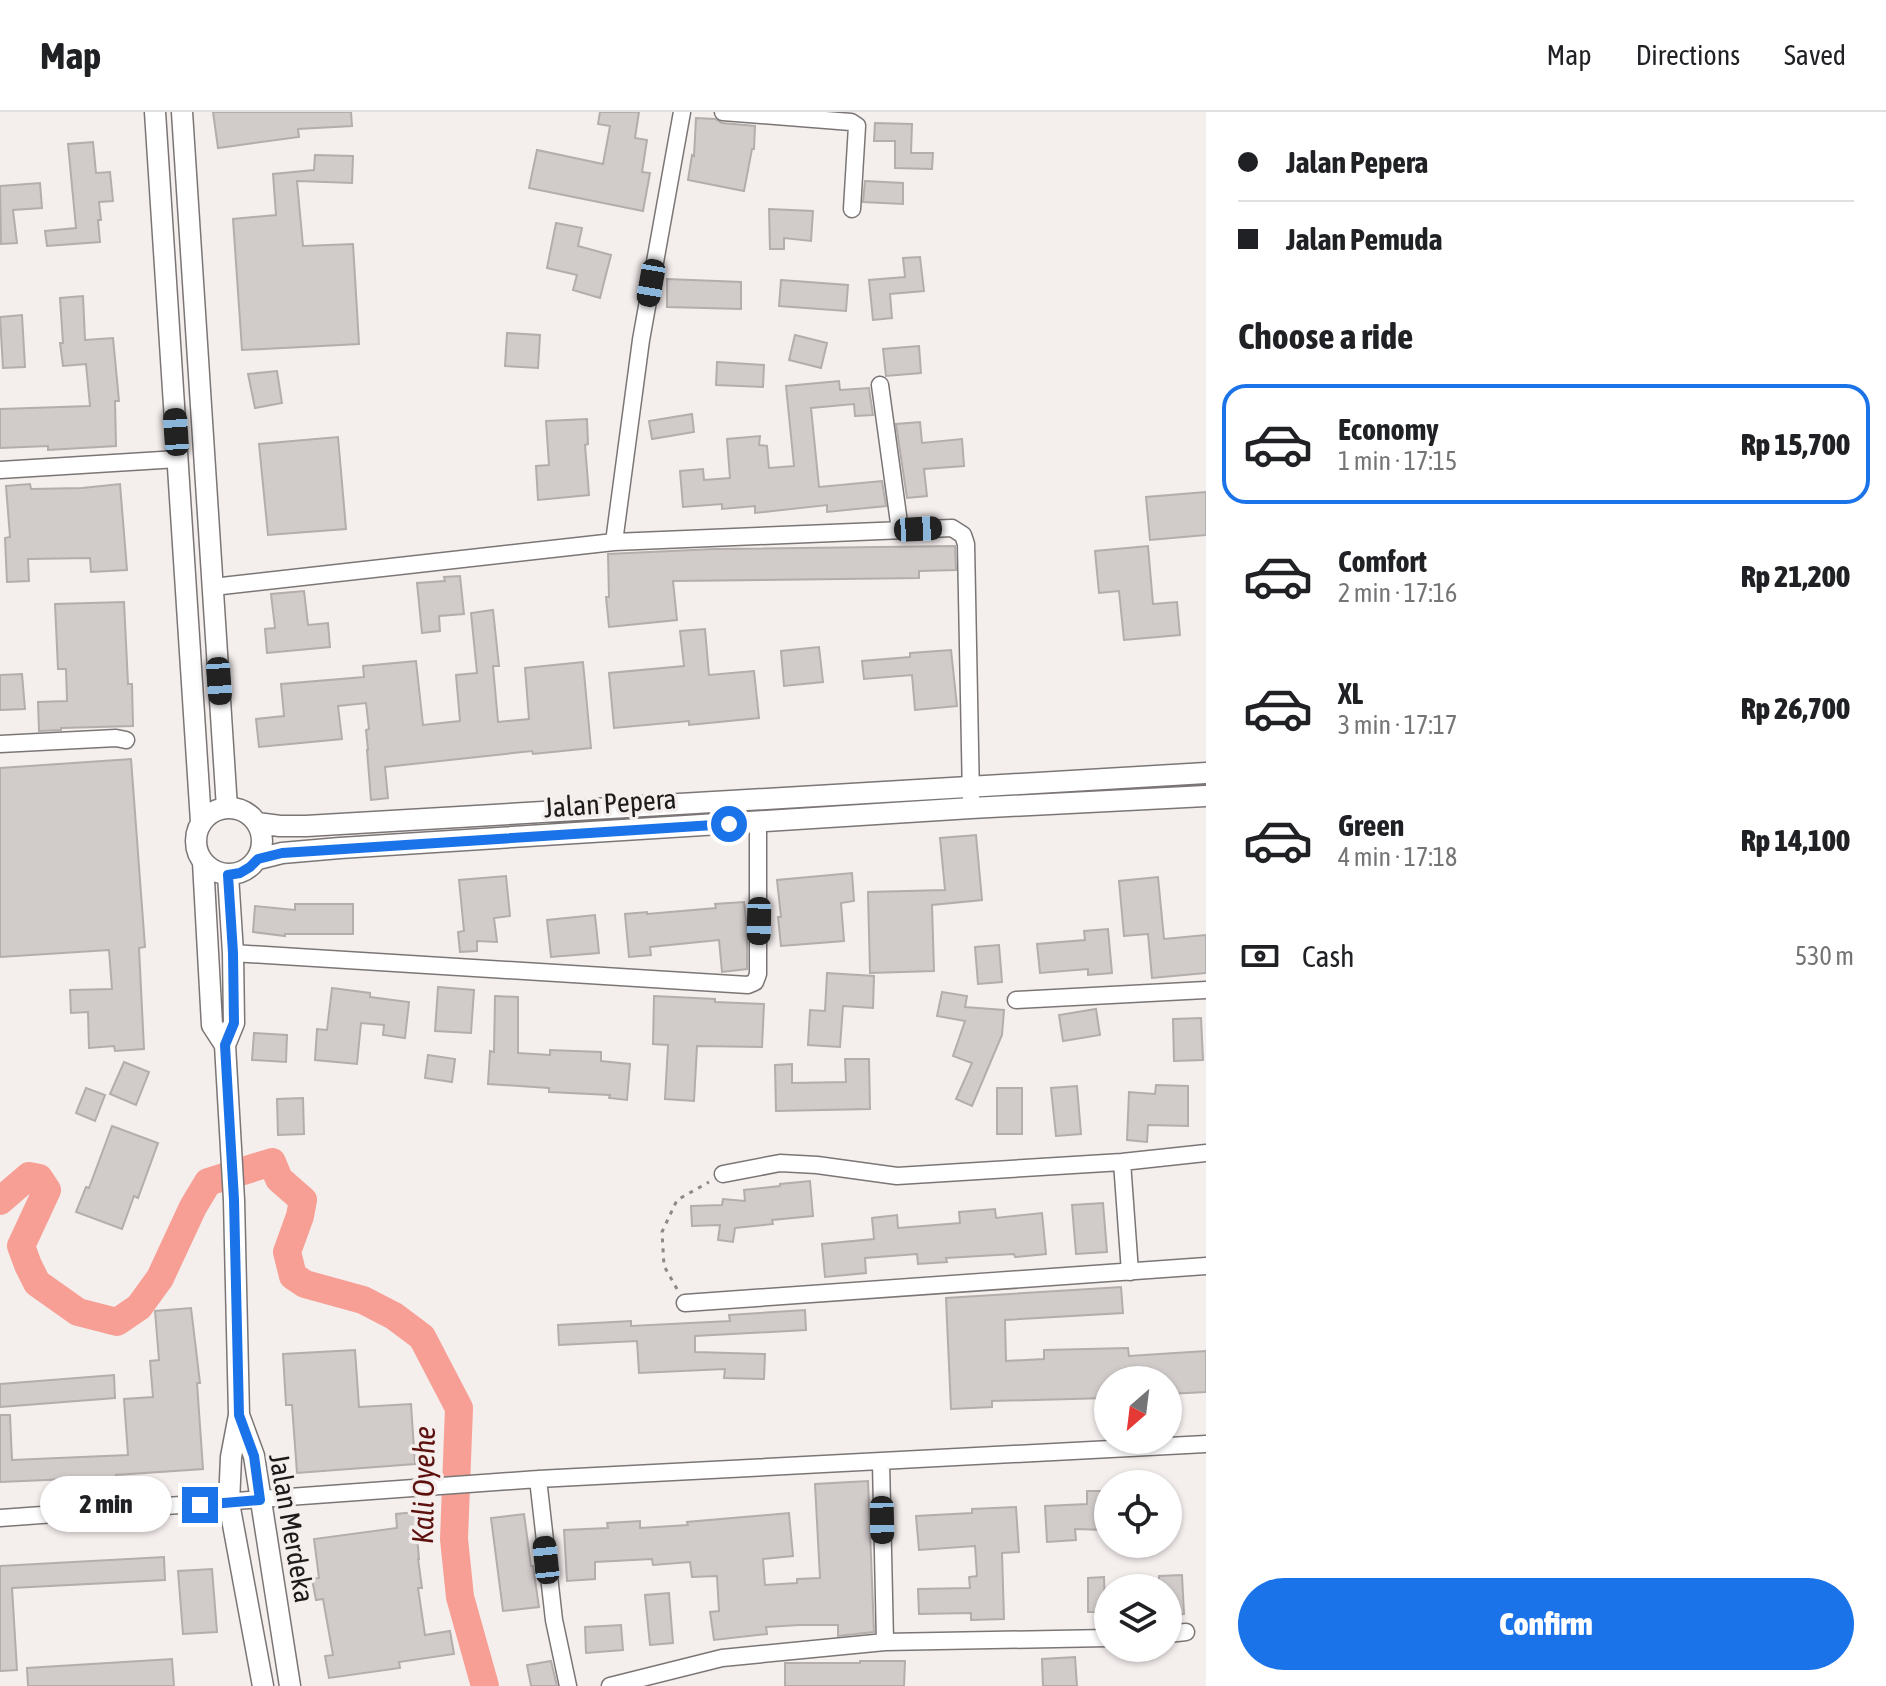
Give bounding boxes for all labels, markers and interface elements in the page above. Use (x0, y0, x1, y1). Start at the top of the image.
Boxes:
text: Map (40, 34, 101, 77)
text: Map (1547, 39, 1592, 71)
text: Directions (1636, 39, 1740, 71)
text: Saved (1784, 39, 1846, 71)
text: Jalan Pepera (1286, 145, 1428, 179)
text: Jalan Pemuda (1286, 222, 1442, 256)
car (635, 257, 667, 309)
text: Choose a ride (1238, 315, 1413, 357)
car (162, 407, 190, 457)
icon: car (1242, 408, 1314, 480)
text: Economy (1338, 412, 1439, 446)
text: Rp 15,700 (1741, 427, 1850, 461)
text: 1 min · 17:15 (1338, 446, 1457, 476)
car (893, 516, 943, 542)
icon: car (1242, 540, 1314, 612)
text: Comfort (1338, 544, 1427, 578)
text: Rp 21,200 (1741, 559, 1850, 593)
text: 2 min · 17:16 (1338, 578, 1457, 608)
car (205, 656, 233, 706)
icon: car (1242, 672, 1314, 744)
text: XL (1338, 676, 1363, 710)
text: Rp 26,700 (1741, 691, 1850, 725)
text: 3 min · 17:17 (1338, 710, 1457, 740)
street label: Jalan Pepera (543, 782, 677, 824)
icon: car (1242, 804, 1314, 876)
route start (711, 806, 747, 842)
text: Green (1338, 808, 1404, 842)
text: Rp 14,100 (1741, 823, 1850, 857)
text: 4 min · 17:18 (1338, 842, 1457, 872)
car (747, 897, 771, 945)
icon: cash (1238, 934, 1282, 978)
text: Cash (1302, 939, 1355, 973)
text: 530 m (1795, 941, 1854, 971)
north arrow (1094, 1366, 1182, 1454)
map controls (1094, 1366, 1182, 1662)
water label: Kali Oyehe (405, 1426, 441, 1544)
street label: Jalan Merdeka (263, 1451, 321, 1605)
button: locate (1094, 1470, 1182, 1558)
callout: 2 min (40, 1477, 172, 1533)
route end (182, 1487, 218, 1523)
text: 2 min (79, 1489, 133, 1519)
car (870, 1496, 894, 1544)
car (532, 1535, 560, 1585)
button: layers (1094, 1574, 1182, 1662)
button: Confirm (1238, 1578, 1854, 1670)

